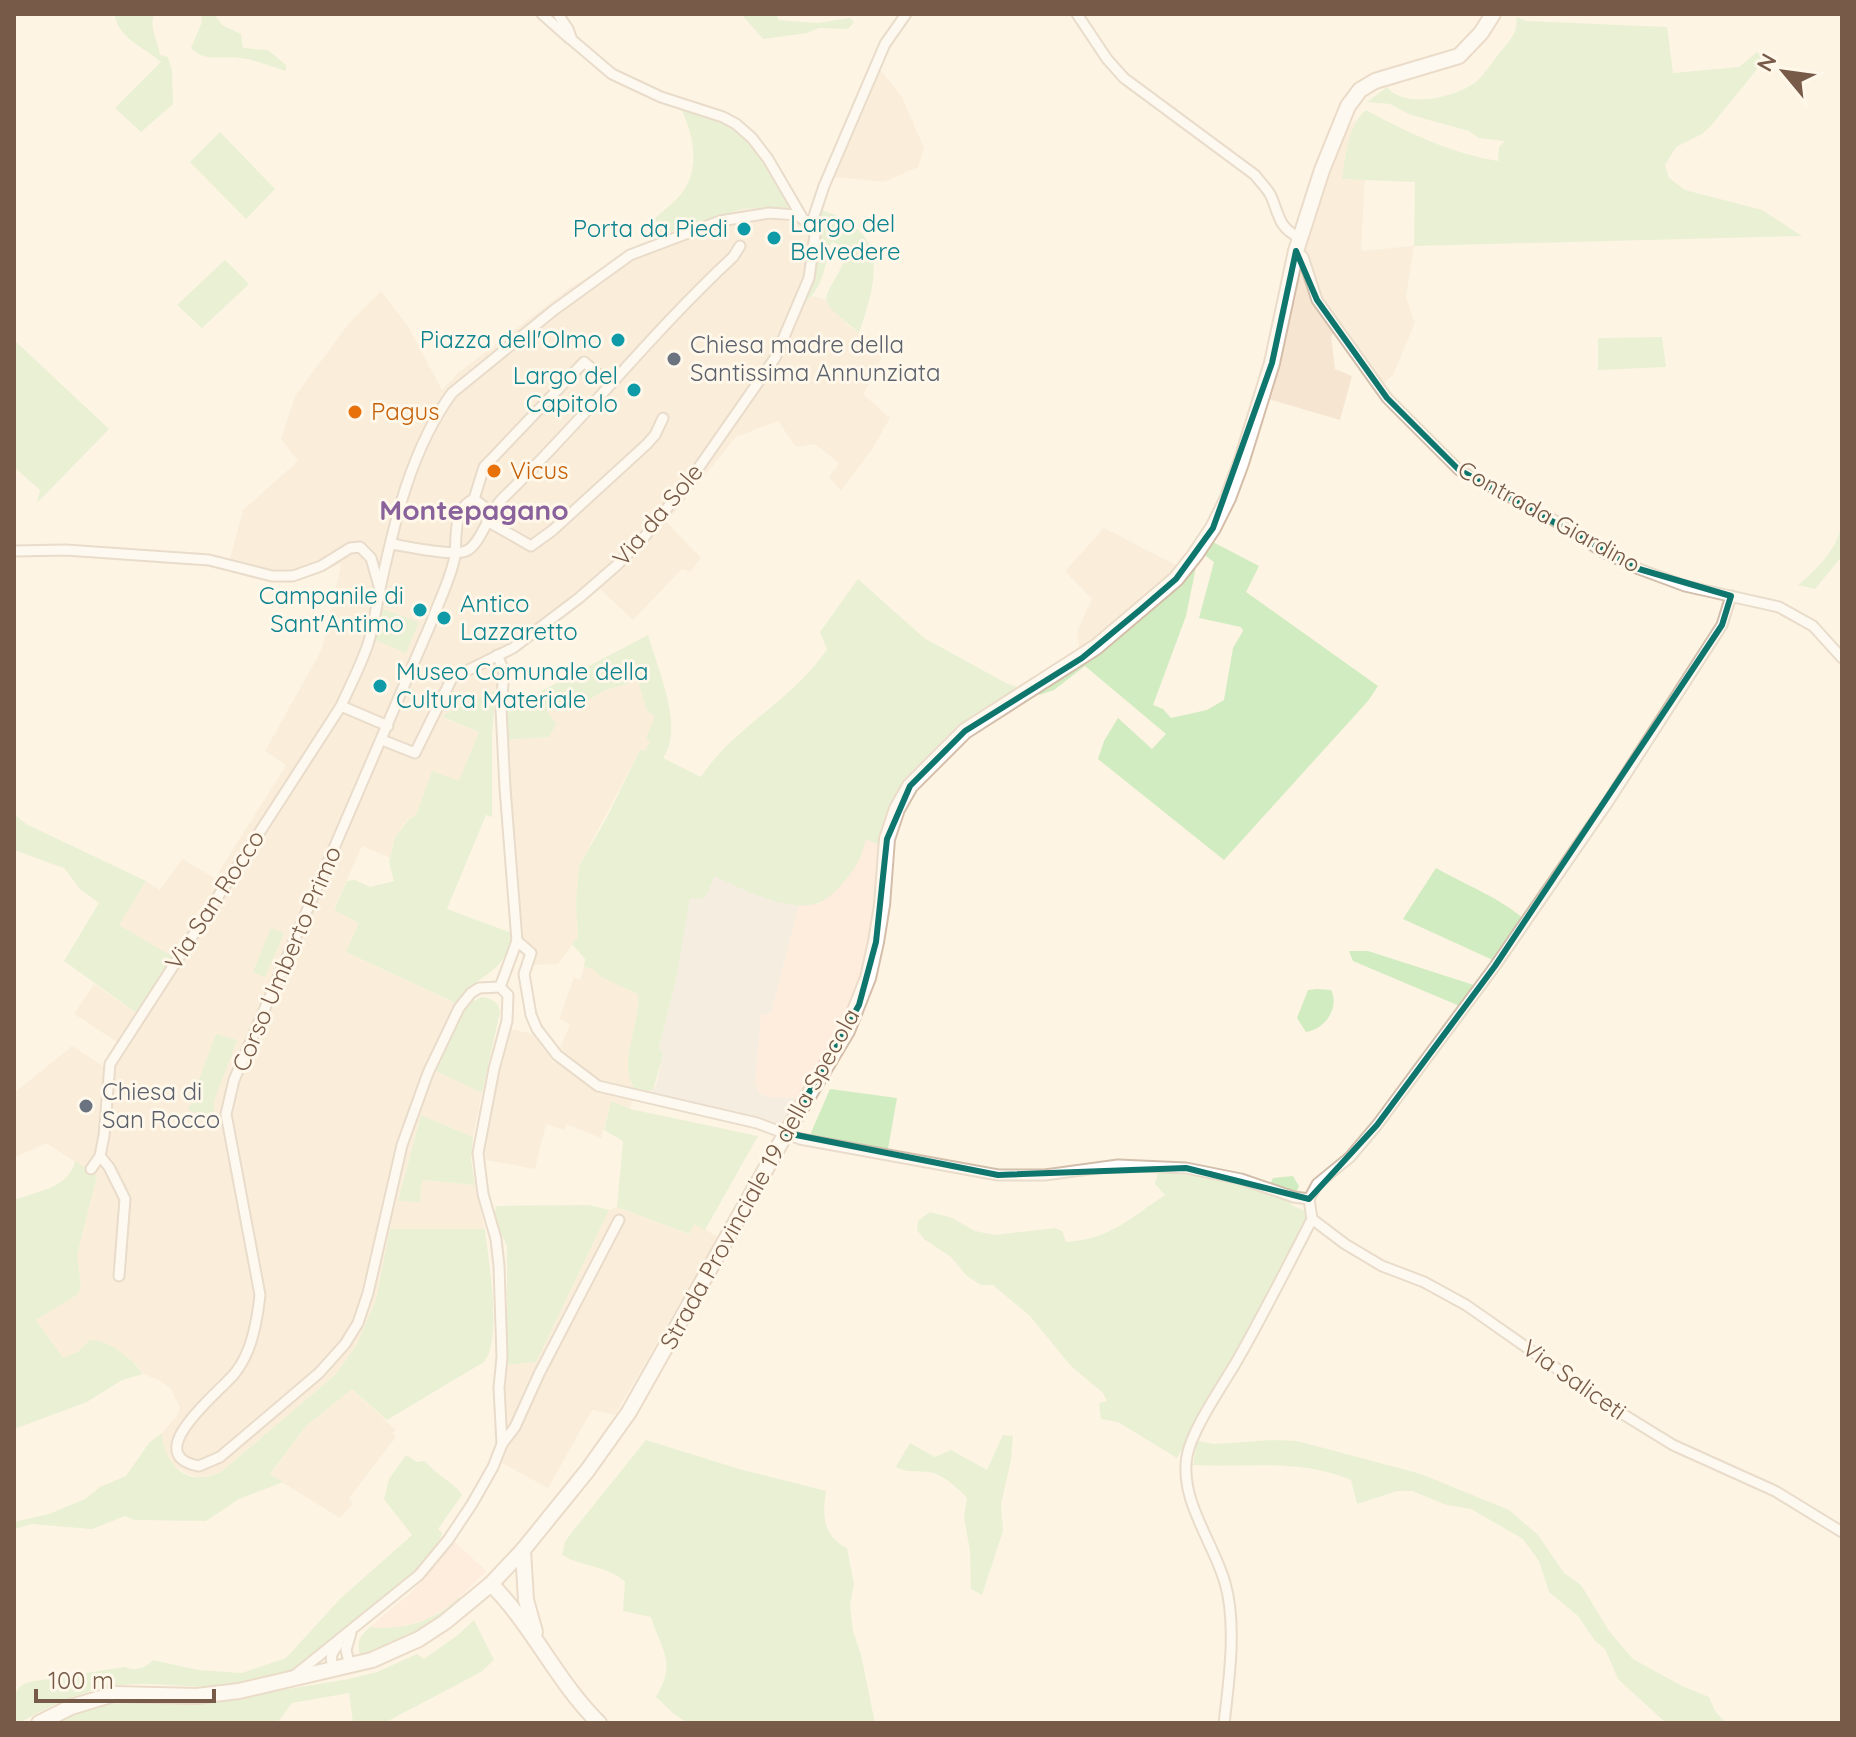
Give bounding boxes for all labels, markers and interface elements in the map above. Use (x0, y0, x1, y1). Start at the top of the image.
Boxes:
north arrow (1744, 32, 1824, 112)
text: N (1750, 48, 1783, 76)
place label: Largo del Belvedere (790, 208, 901, 266)
place label: Porta da Piedi (573, 213, 728, 243)
marker: Porta da Piedi (735, 220, 753, 238)
marker: Largo del Belvedere (765, 229, 783, 247)
place label: Piazza dell'Olmo (420, 324, 602, 354)
place label: Chiesa madre della Santissima Annunziata (690, 329, 940, 387)
marker: Piazza dell'Olmo (609, 331, 627, 349)
marker: Chiesa madre della Santissima Annunziata (665, 350, 683, 368)
place label: Largo del Capitolo (513, 360, 618, 418)
marker: Largo del Capitolo (625, 381, 643, 399)
place label: Pagus (371, 396, 439, 426)
marker: Pagus (346, 403, 364, 421)
street label: Contrada Giardino (1453, 453, 1646, 579)
place label: Vicus (510, 455, 568, 485)
street label: Via da Sole (606, 457, 709, 572)
marker: Vicus (485, 462, 503, 480)
district label: Montepagano (379, 492, 569, 527)
place label: Campanile di Sant'Antimo (259, 580, 404, 638)
place label: Antico Lazzaretto (460, 588, 578, 646)
marker: Campanile di Sant'Antimo (411, 601, 429, 619)
marker: Antico Lazzaretto (435, 609, 453, 627)
place label: Museo Comunale della Cultura Materiale (396, 656, 649, 714)
marker: Museo Comunale della Cultura Materiale (371, 677, 389, 695)
street label: Via San Rocco (158, 824, 270, 975)
street label: Corso Umberto Primo (225, 841, 347, 1076)
street label: Strada Provinciale 19 della Specola (653, 1003, 866, 1354)
place label: Chiesa di San Rocco (102, 1076, 220, 1134)
marker: Chiesa di San Rocco (77, 1097, 95, 1115)
street label: Via Saliceti (1517, 1332, 1632, 1426)
scale bar (36, 1653, 214, 1703)
text: 100 m (48, 1665, 114, 1695)

